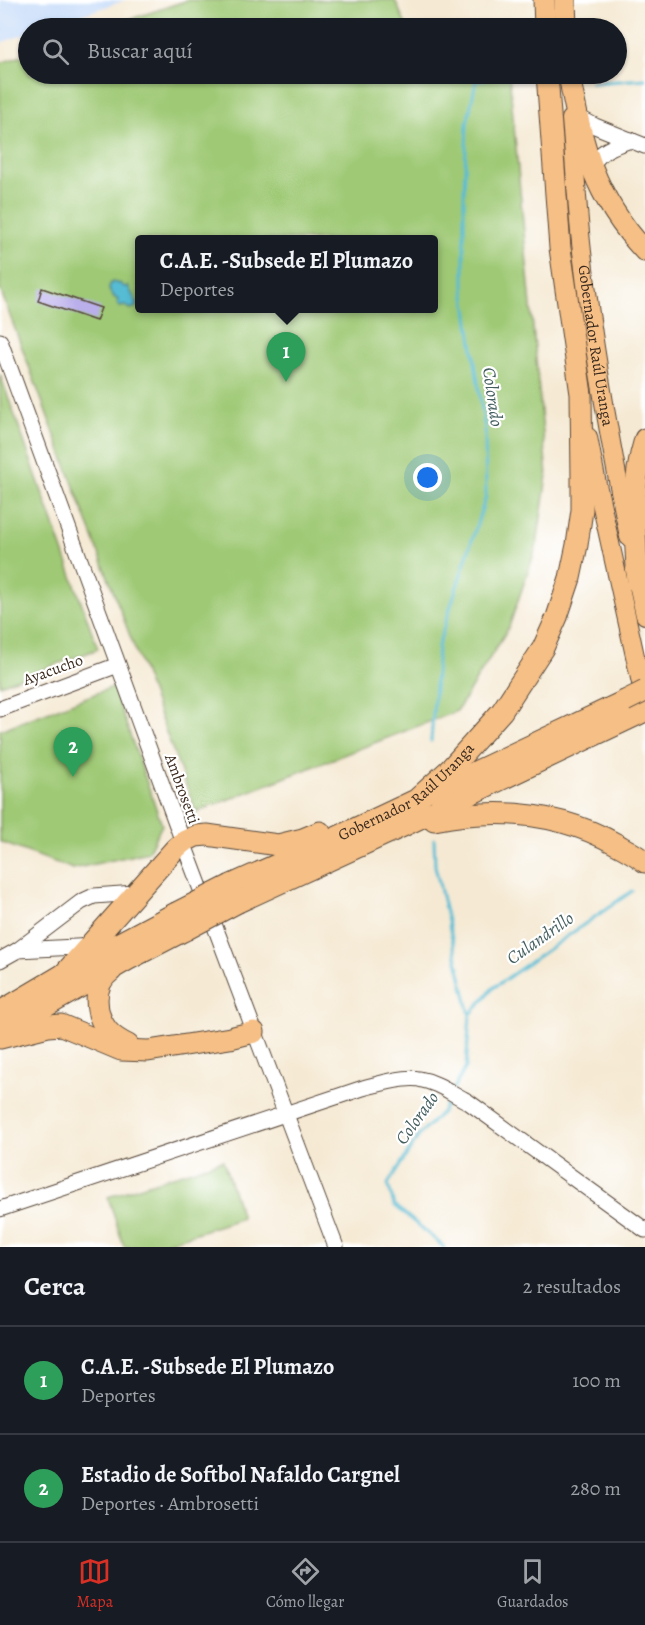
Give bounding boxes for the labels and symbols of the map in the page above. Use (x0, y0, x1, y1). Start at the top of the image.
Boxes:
street label: Gobernador Raúl Uranga (573, 264, 619, 428)
pin: 1 (266, 332, 306, 382)
water label: Colorado (477, 366, 509, 428)
your location (413, 463, 442, 492)
street label: Ayacucho (19, 649, 86, 691)
pin: 2 (54, 728, 92, 777)
street label: Gobernador Raúl Uranga (334, 738, 480, 846)
street label: Ambrosetti (159, 750, 205, 827)
water label: Culandrillo (502, 906, 578, 970)
water label: Colorado (390, 1087, 444, 1149)

